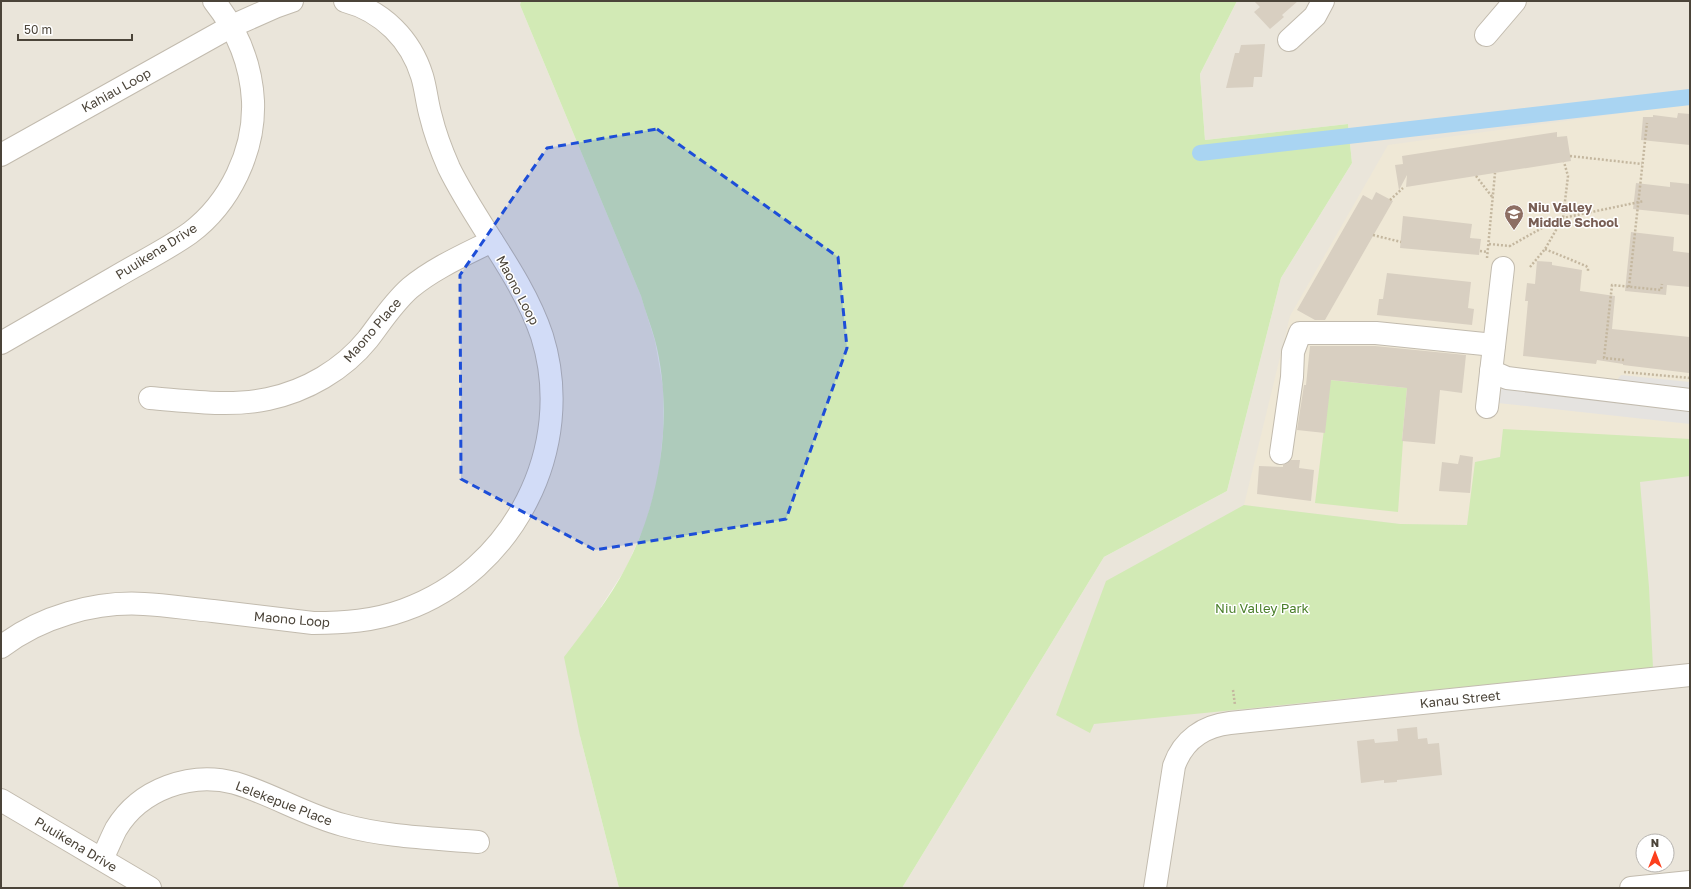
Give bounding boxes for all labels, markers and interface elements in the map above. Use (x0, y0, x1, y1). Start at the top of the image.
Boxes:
scale bar (18, 16, 132, 42)
text: 50 m (24, 22, 52, 37)
street label: Kahiau Loop (78, 64, 154, 116)
place label: Niu Valley Middle School (1528, 199, 1619, 230)
school or university icon: Niu Valley Middle School (1503, 203, 1525, 231)
street label: Puuikena Drive (112, 220, 200, 282)
street label: Maono Loop (493, 253, 543, 327)
street label: Maono Place (340, 295, 404, 365)
park label: Niu Valley Park (1215, 600, 1310, 616)
street label: Maono Loop (253, 608, 331, 630)
street label: Kanau Street (1419, 687, 1501, 711)
street label: Lelekepue Place (233, 777, 335, 829)
street label: Puuikena Drive (32, 813, 120, 875)
north arrow (1635, 833, 1675, 873)
text: N (1651, 836, 1659, 849)

